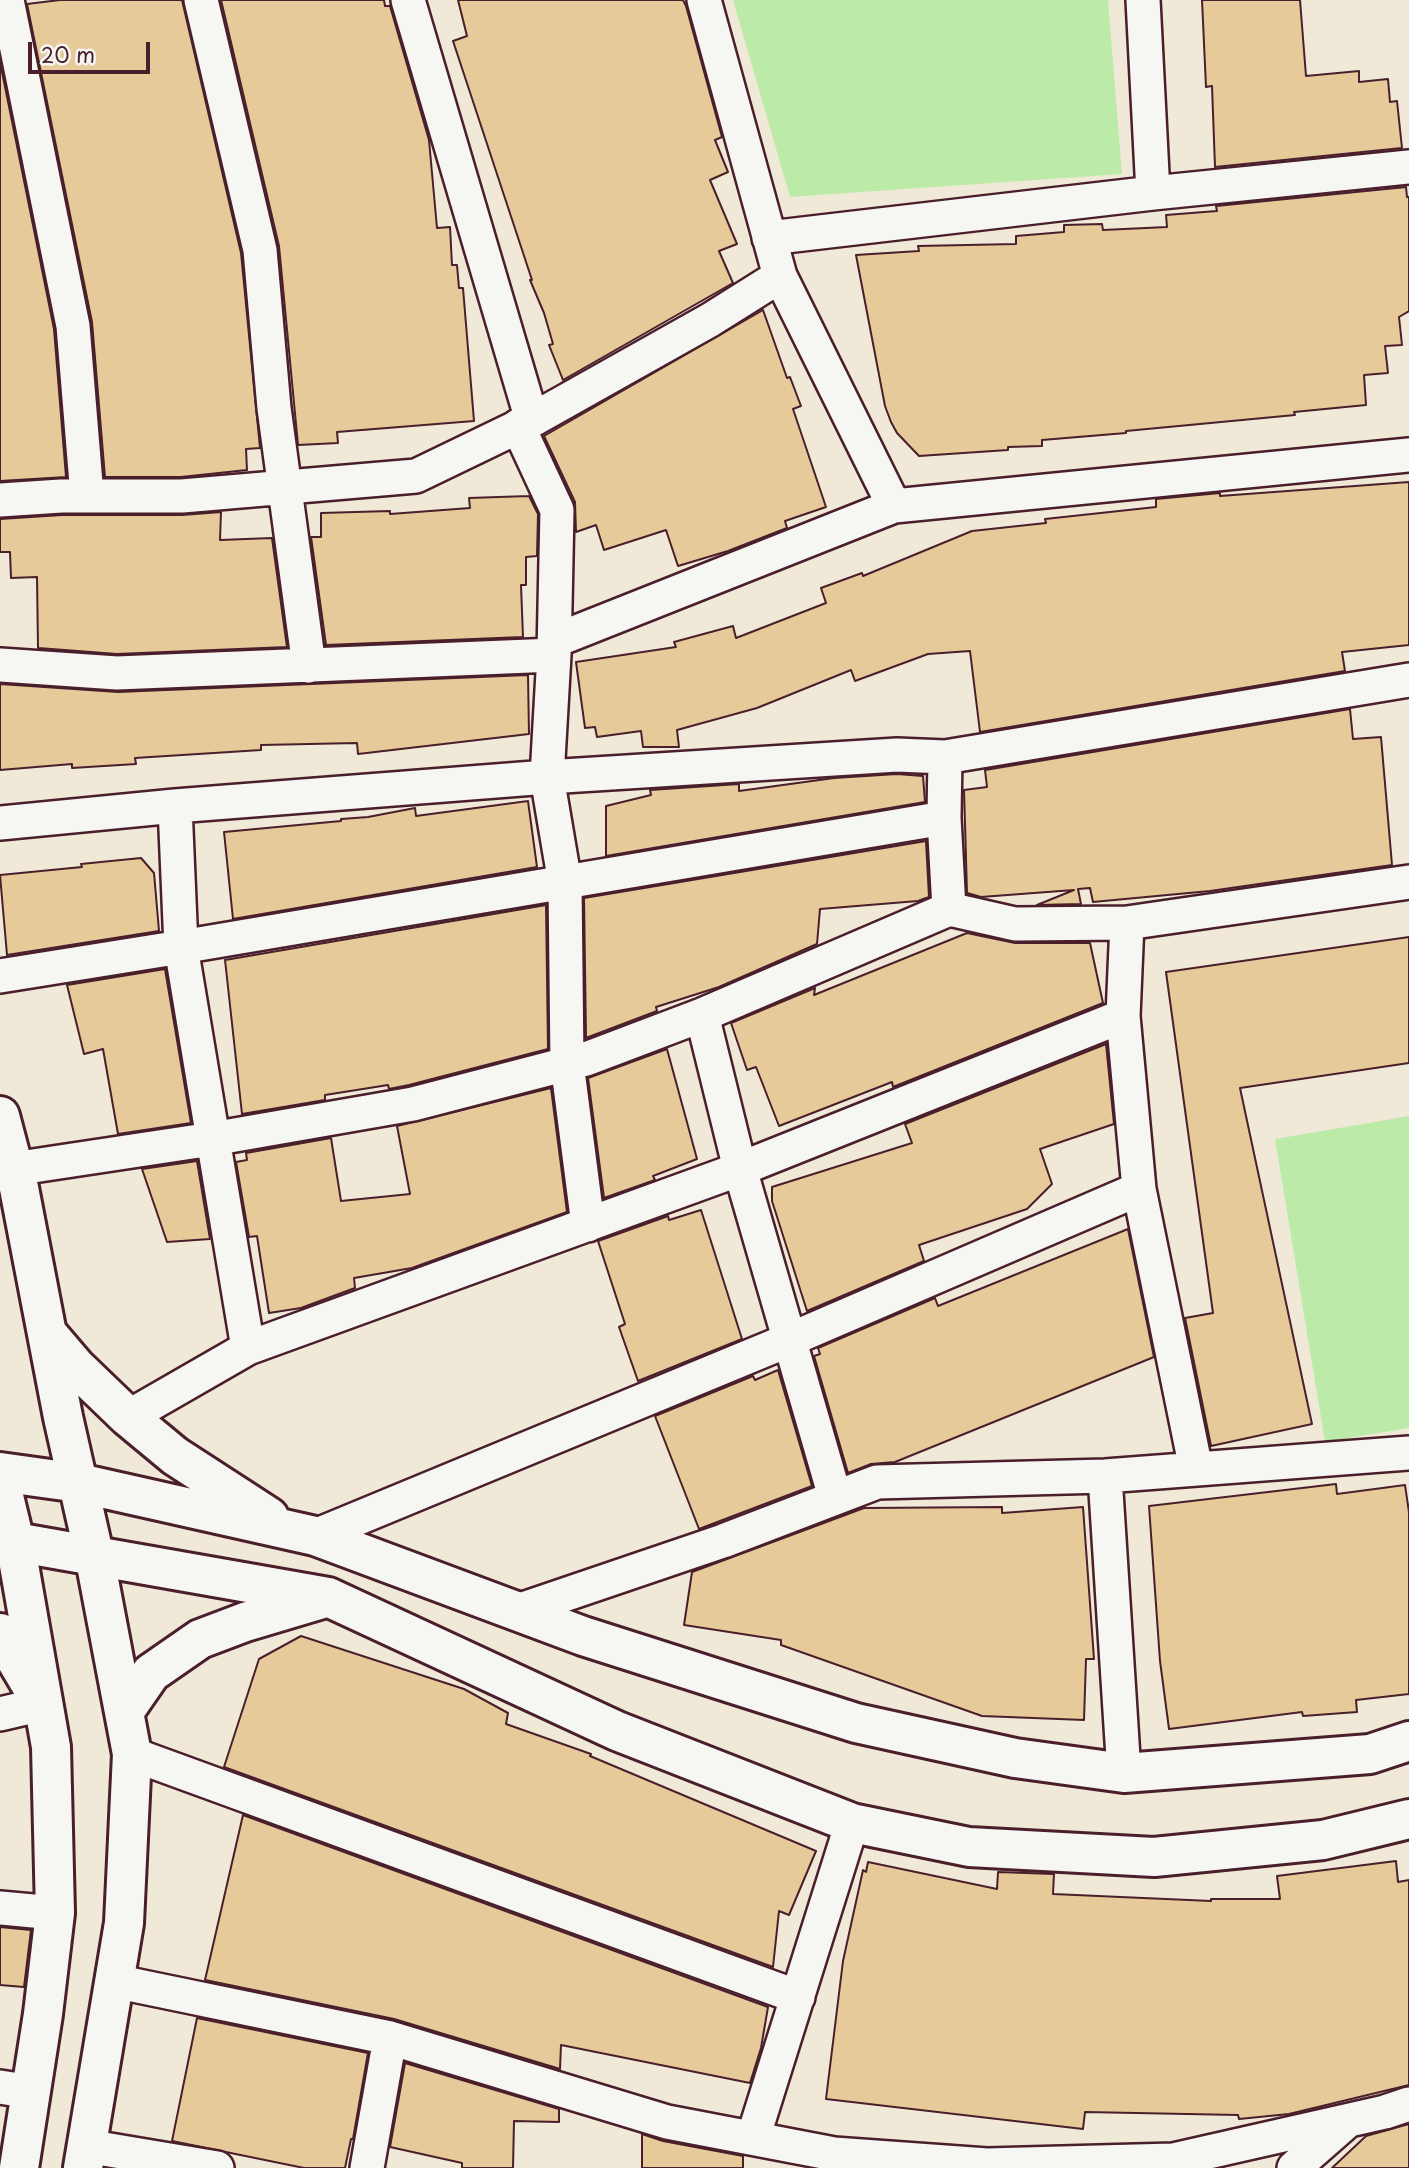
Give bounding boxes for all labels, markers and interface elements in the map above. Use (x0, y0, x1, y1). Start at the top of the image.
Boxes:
scale bar (32, 28, 154, 72)
text: 20 m (41, 38, 95, 70)

